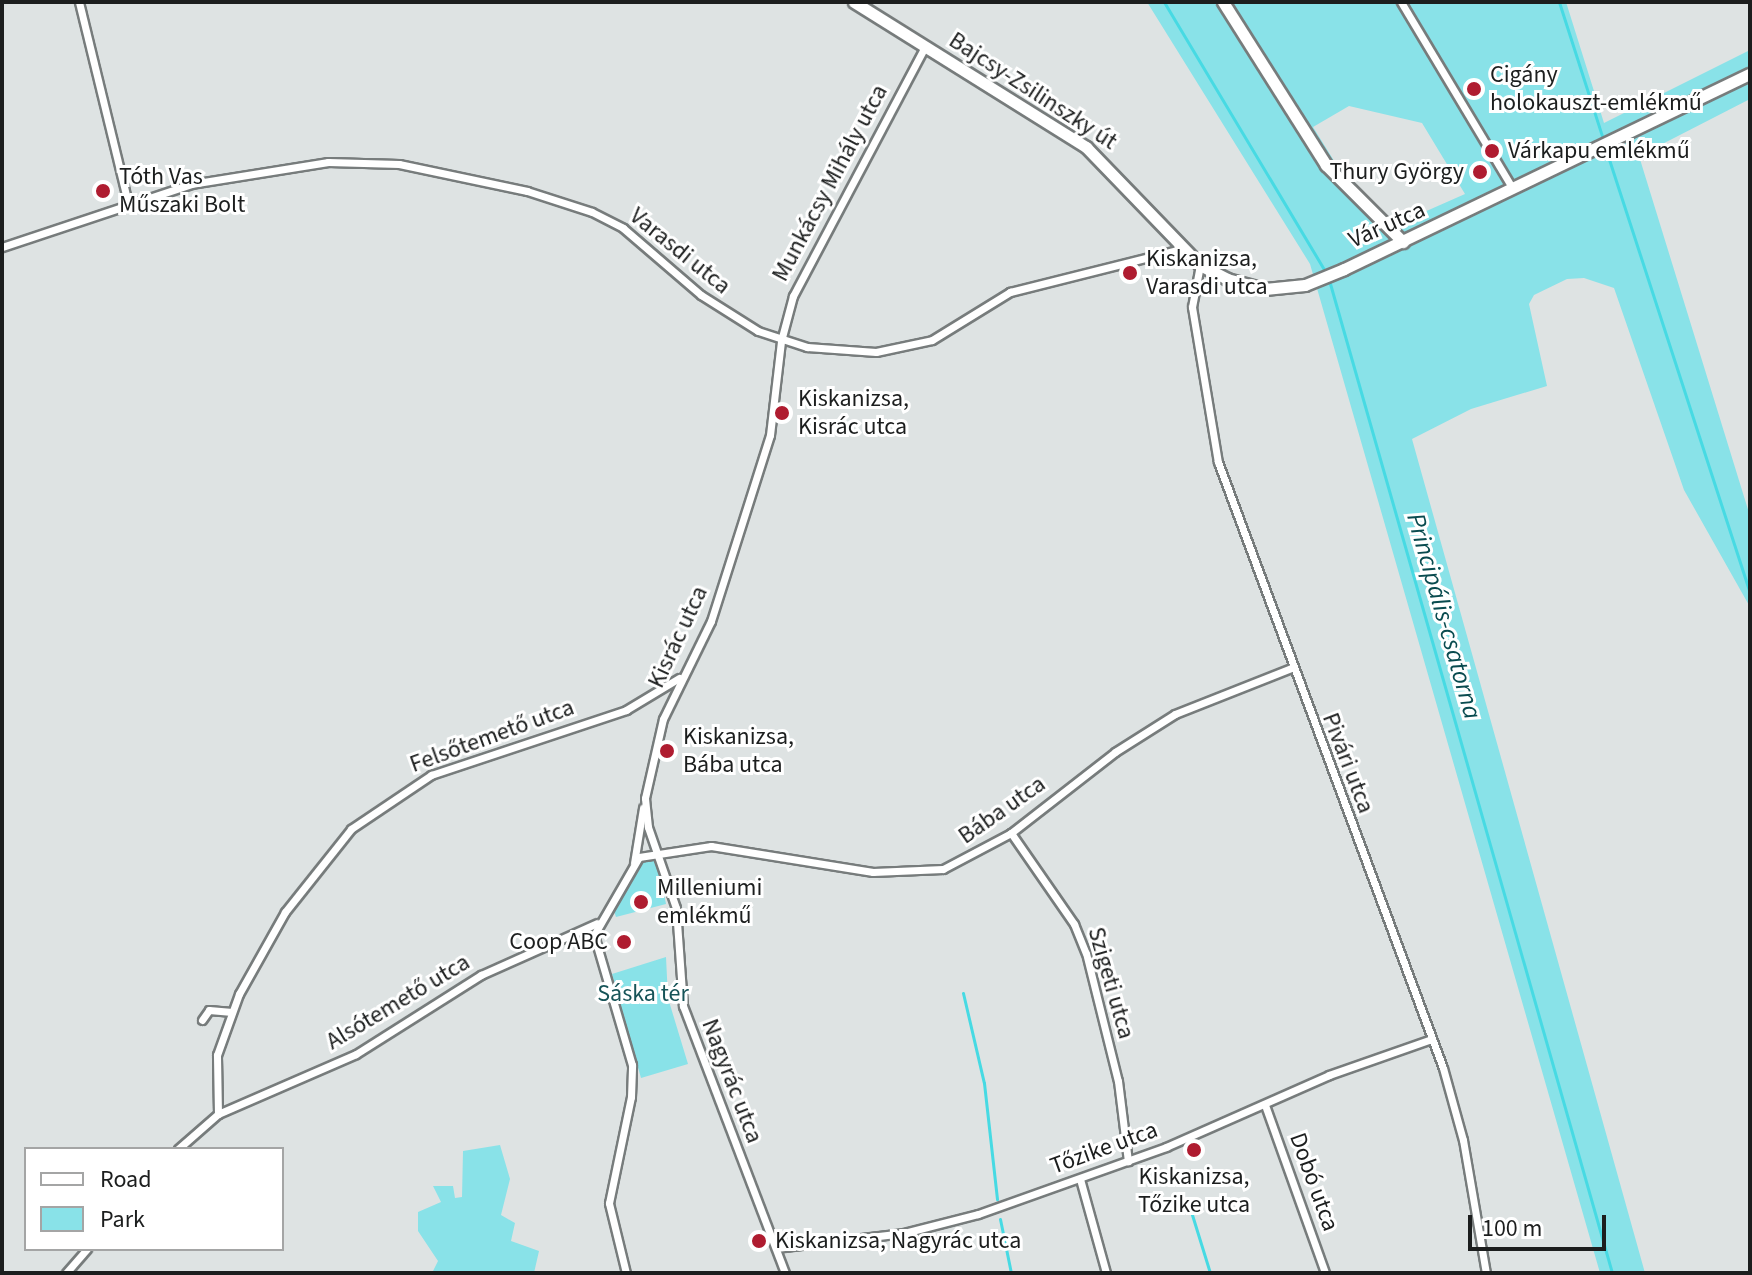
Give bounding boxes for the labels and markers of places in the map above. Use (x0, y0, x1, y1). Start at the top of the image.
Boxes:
place label: Cigány holokauszt-emlékmű (1490, 61, 1702, 117)
marker: Cigány holokauszt-emlékmű (1465, 80, 1483, 98)
place label: Várkapu emlékmű (1508, 137, 1690, 165)
marker: Várkapu emlékmű (1483, 142, 1501, 160)
place label: Thury György (1329, 158, 1464, 186)
place label: Tóth Vas Műszaki Bolt (119, 163, 245, 219)
marker: Thury György (1471, 163, 1489, 181)
marker: Tóth Vas Műszaki Bolt (94, 182, 112, 200)
place label: Kiskanizsa, Varasdi utca (1146, 245, 1267, 301)
marker: Kiskanizsa, Varasdi utca (1121, 264, 1139, 282)
place label: Kiskanizsa, Kisrác utca (798, 385, 909, 441)
marker: Kiskanizsa, Kisrác utca (773, 404, 791, 422)
place label: Kiskanizsa, Bába utca (683, 723, 794, 779)
marker: Kiskanizsa, Bába utca (658, 742, 676, 760)
place label: Milleniumi emlékmű (657, 874, 762, 930)
marker: Milleniumi emlékmű (632, 893, 650, 911)
place label: Coop ABC (509, 928, 608, 956)
marker: Coop ABC (615, 933, 633, 951)
marker: Kiskanizsa, Tőzike utca (1185, 1141, 1203, 1159)
place label: Kiskanizsa, Tőzike utca (1138, 1163, 1250, 1219)
place label: Kiskanizsa, Nagyrác utca (775, 1227, 1021, 1255)
marker: Kiskanizsa, Nagyrác utca (750, 1232, 768, 1250)

